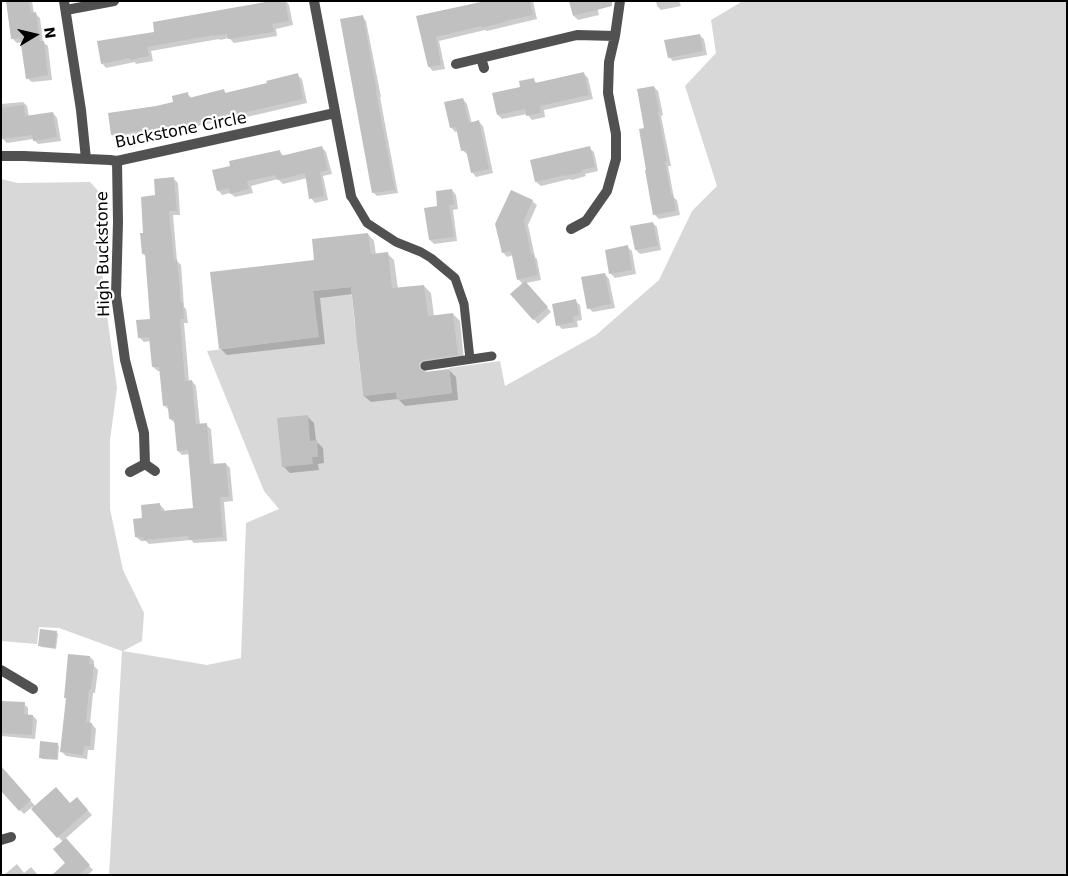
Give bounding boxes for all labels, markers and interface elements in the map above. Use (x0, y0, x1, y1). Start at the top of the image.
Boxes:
north arrow (10, 10, 60, 60)
text: N (41, 26, 59, 40)
street label: Buckstone Circle (114, 109, 248, 153)
street label: High Buckstone (93, 191, 115, 317)

